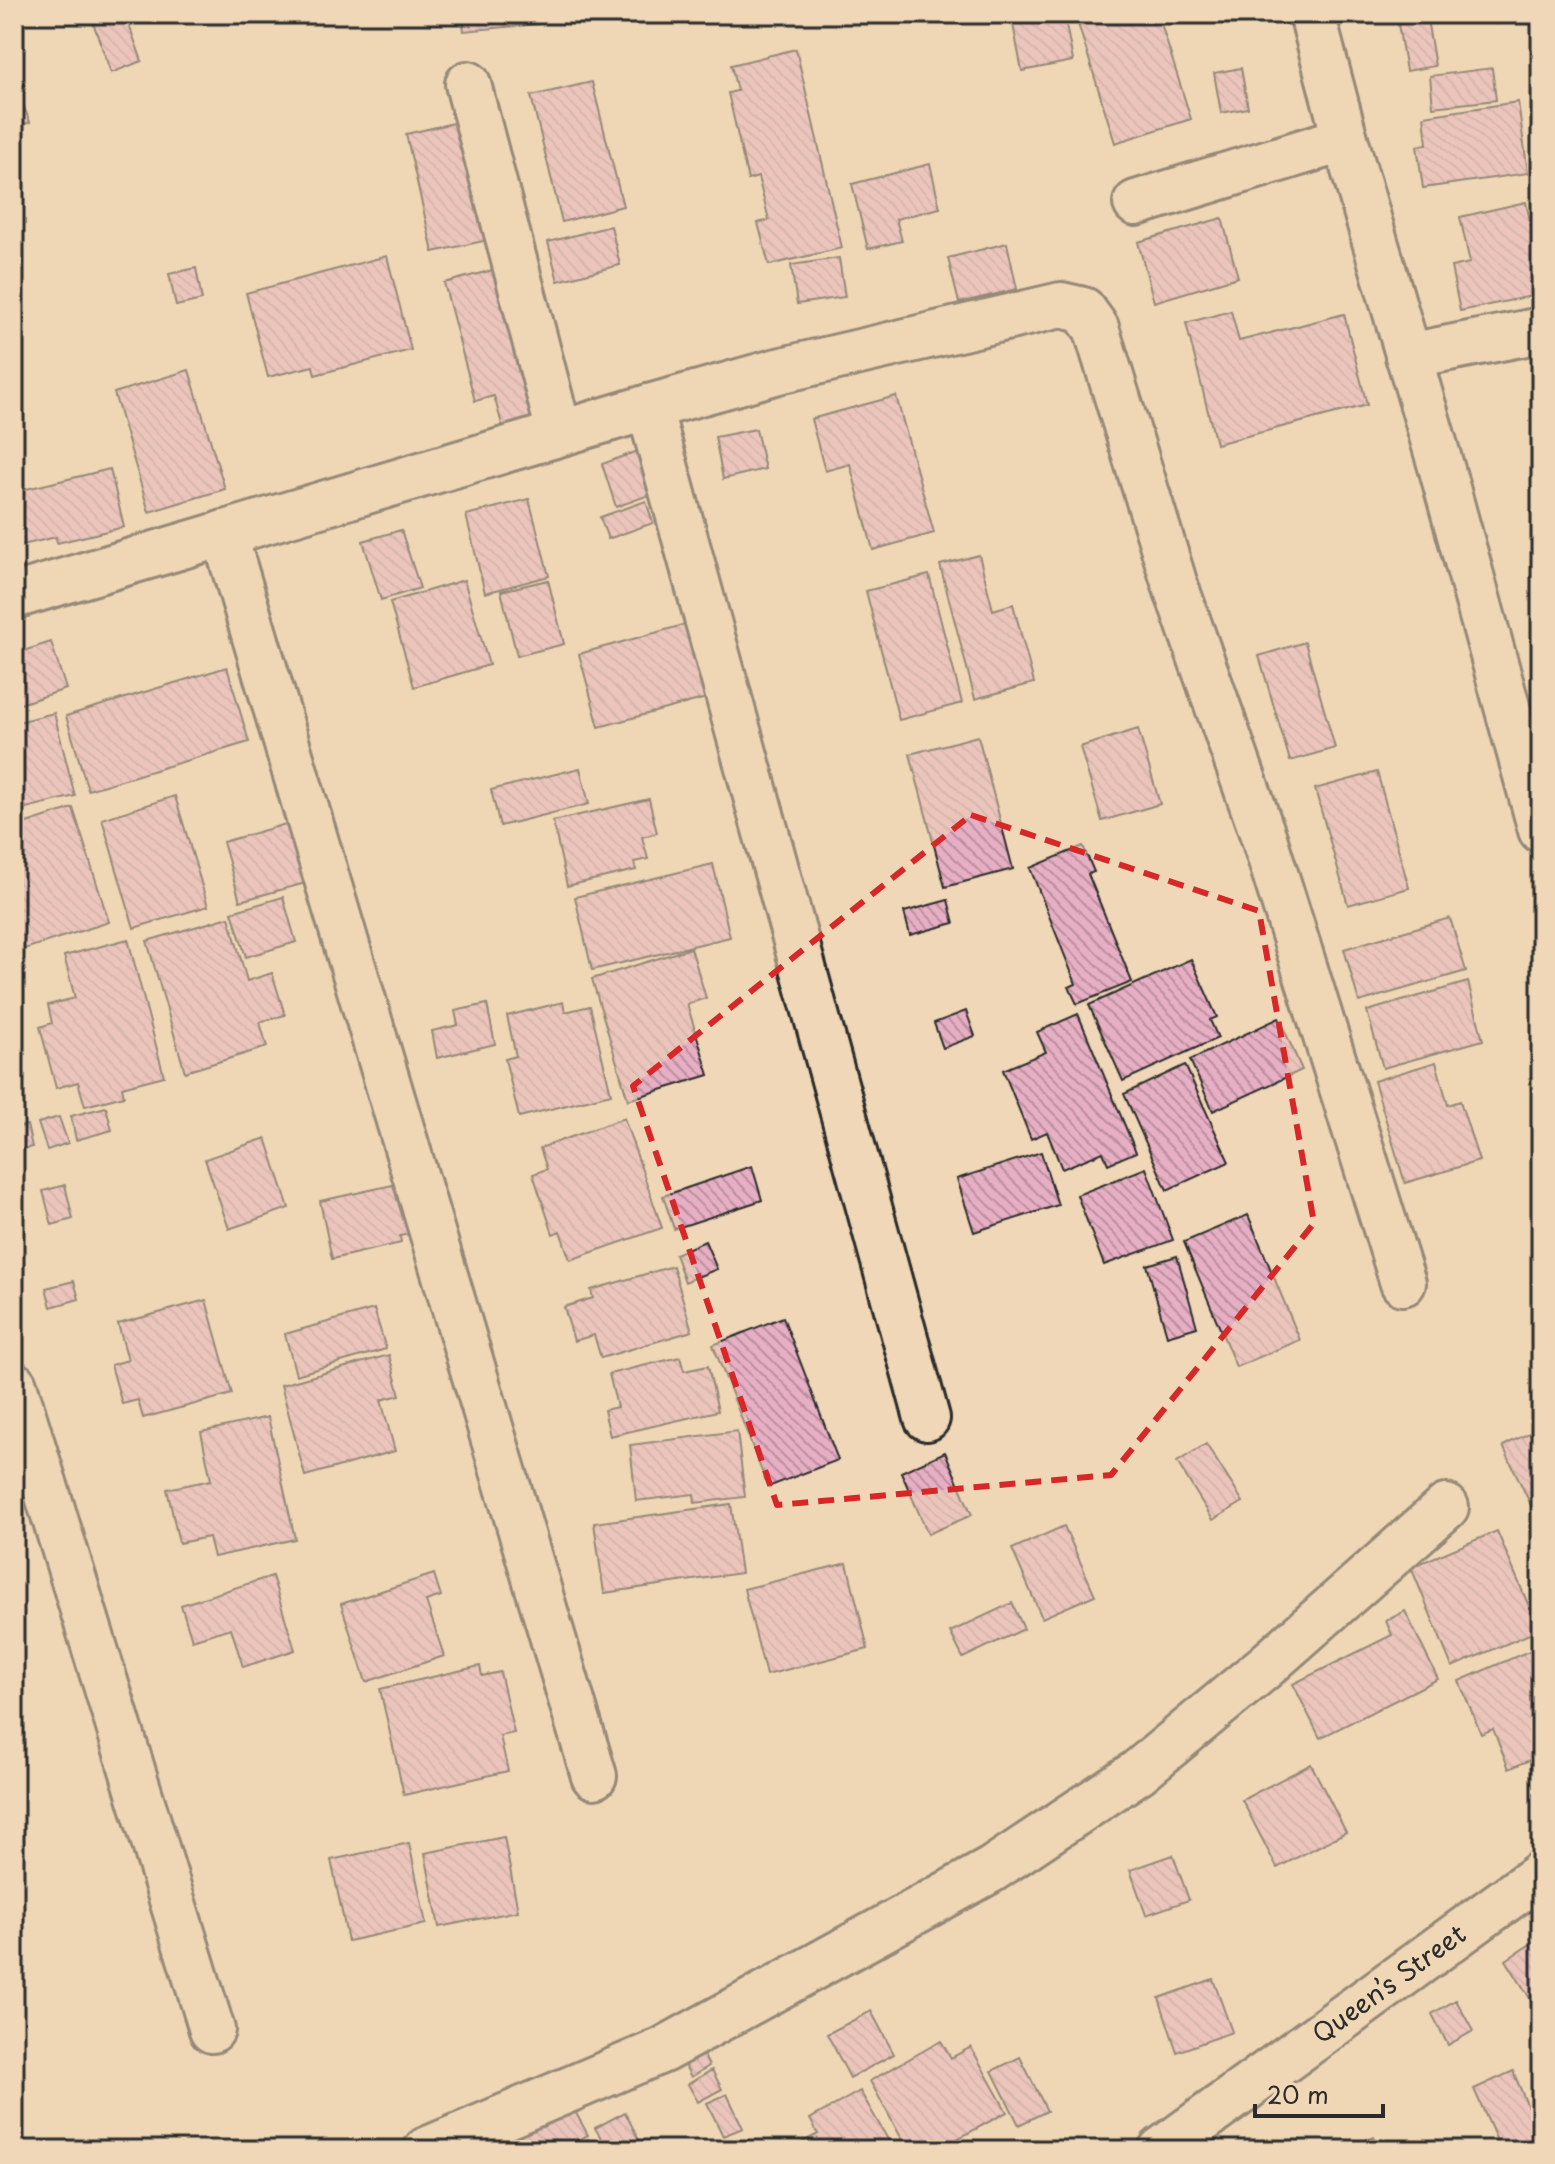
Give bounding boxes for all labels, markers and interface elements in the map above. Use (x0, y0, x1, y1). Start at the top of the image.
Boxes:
street label: Queen’s Street (1303, 1914, 1473, 2052)
scale bar (1255, 2068, 1383, 2118)
text: 20 m (1267, 2076, 1329, 2112)

